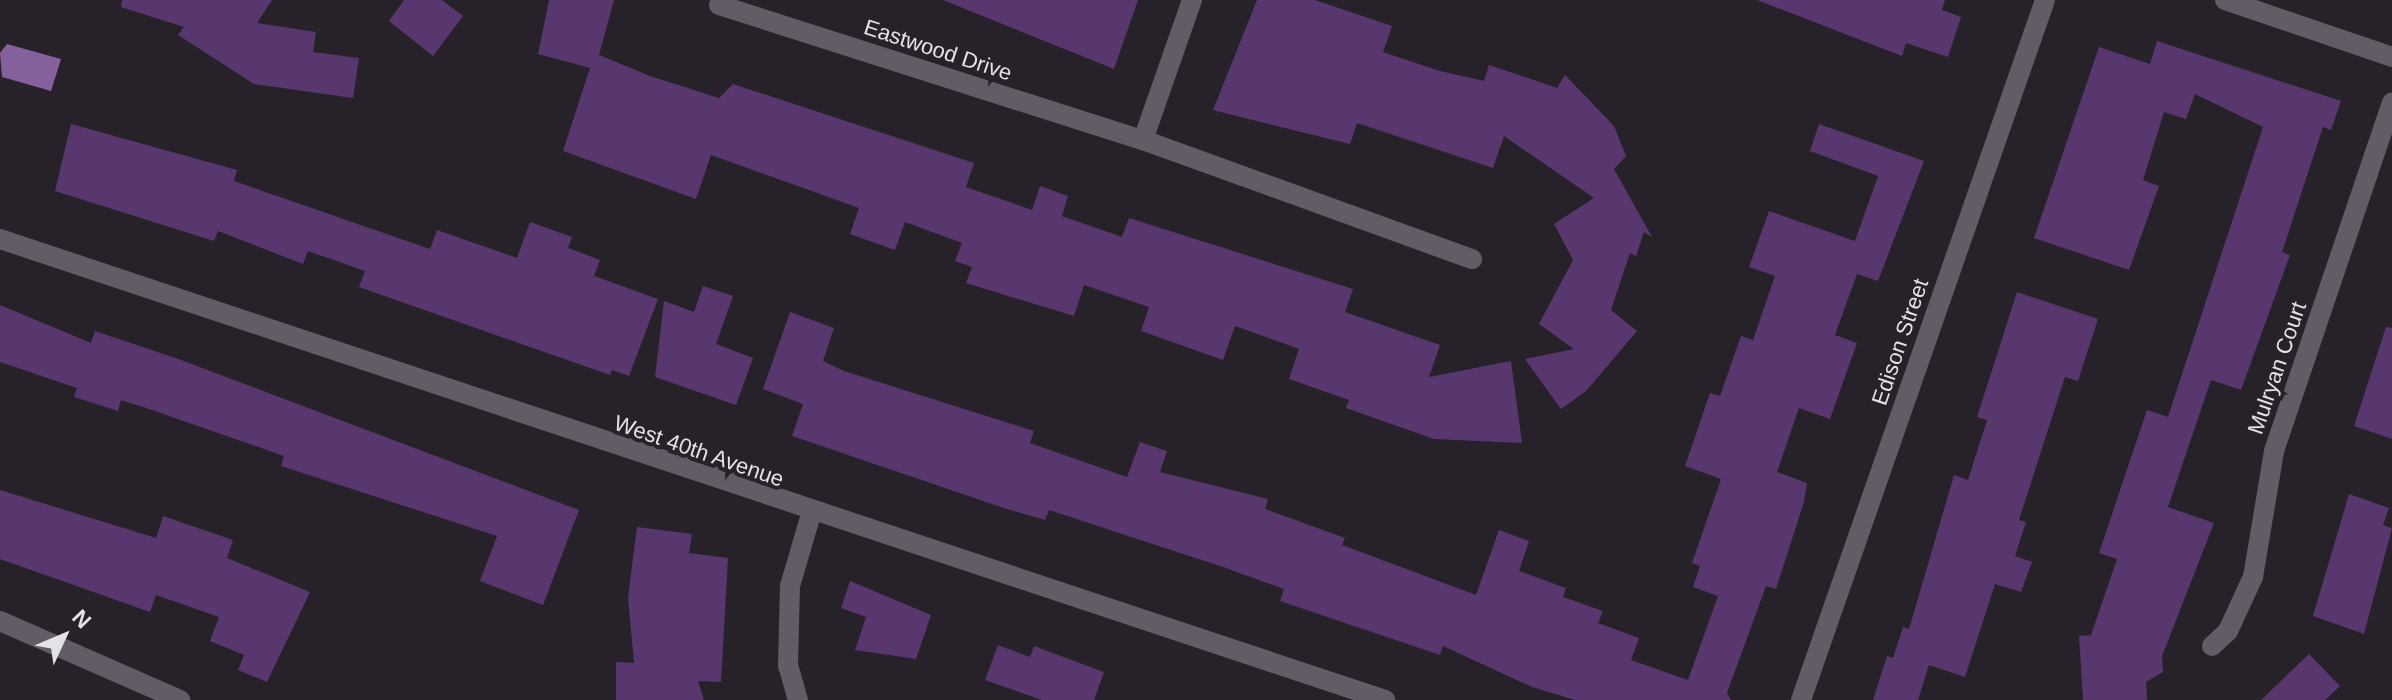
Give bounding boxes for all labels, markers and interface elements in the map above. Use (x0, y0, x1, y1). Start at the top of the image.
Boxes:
street label: Eastwood Drive (861, 14, 1015, 86)
street label: Edison Street (1866, 275, 1934, 409)
street label: Mulryan Court (2242, 298, 2312, 438)
street label: West 40th Avenue (610, 409, 788, 493)
north arrow (24, 596, 104, 676)
text: N (67, 605, 96, 633)

